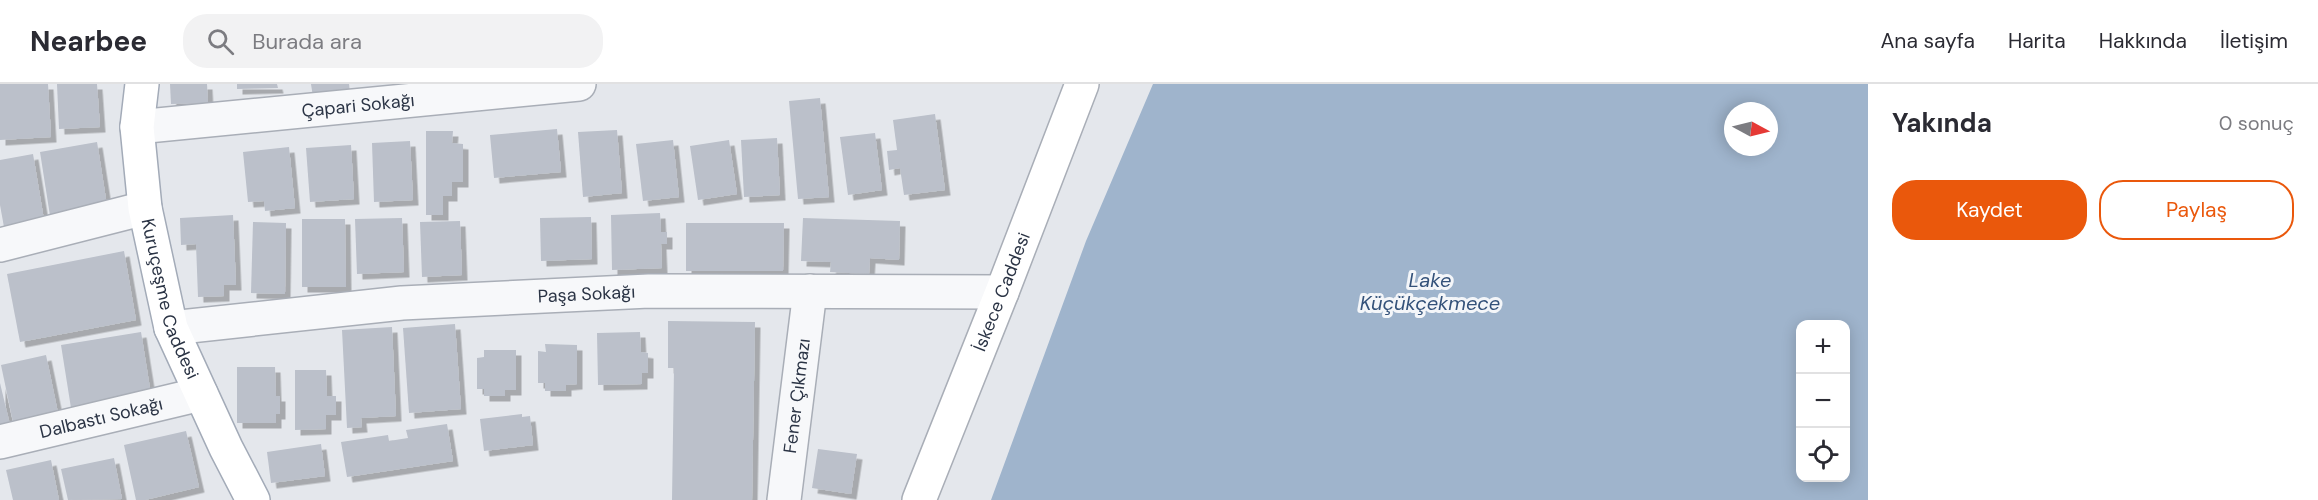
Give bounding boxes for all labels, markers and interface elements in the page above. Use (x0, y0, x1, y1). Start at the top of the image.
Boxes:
search box (183, 14, 603, 68)
text: Nearbee (30, 23, 147, 60)
icon: search (204, 25, 237, 58)
text: Burada ara (252, 27, 362, 56)
text: Ana sayfa (1880, 27, 1975, 55)
text: Harita (2008, 27, 2066, 55)
text: Hakkında (2099, 27, 2187, 55)
text: İletişim (2220, 27, 2288, 55)
street label: Çapari Sokağı (300, 88, 415, 123)
north arrow (1724, 102, 1778, 156)
text: Yakında (1892, 106, 1992, 140)
text: 0 sonuç (2219, 110, 2294, 136)
button: Kaydet (1892, 180, 2087, 240)
button: Paylaş (2099, 180, 2294, 240)
street label: Kuruçeşme Caddesi (136, 216, 205, 383)
street label: İskece Caddesi (968, 229, 1036, 355)
water label: Lake Küçükçekmece (1360, 267, 1500, 316)
street label: Paşa Sokağı (537, 280, 636, 308)
map controls (1796, 320, 1850, 482)
button: + (1796, 320, 1850, 374)
street label: Fener Çıkmazı (778, 337, 816, 455)
button: − (1796, 374, 1850, 428)
street label: Dalbastı Sokağı (37, 392, 165, 444)
button: locate (1796, 428, 1850, 482)

